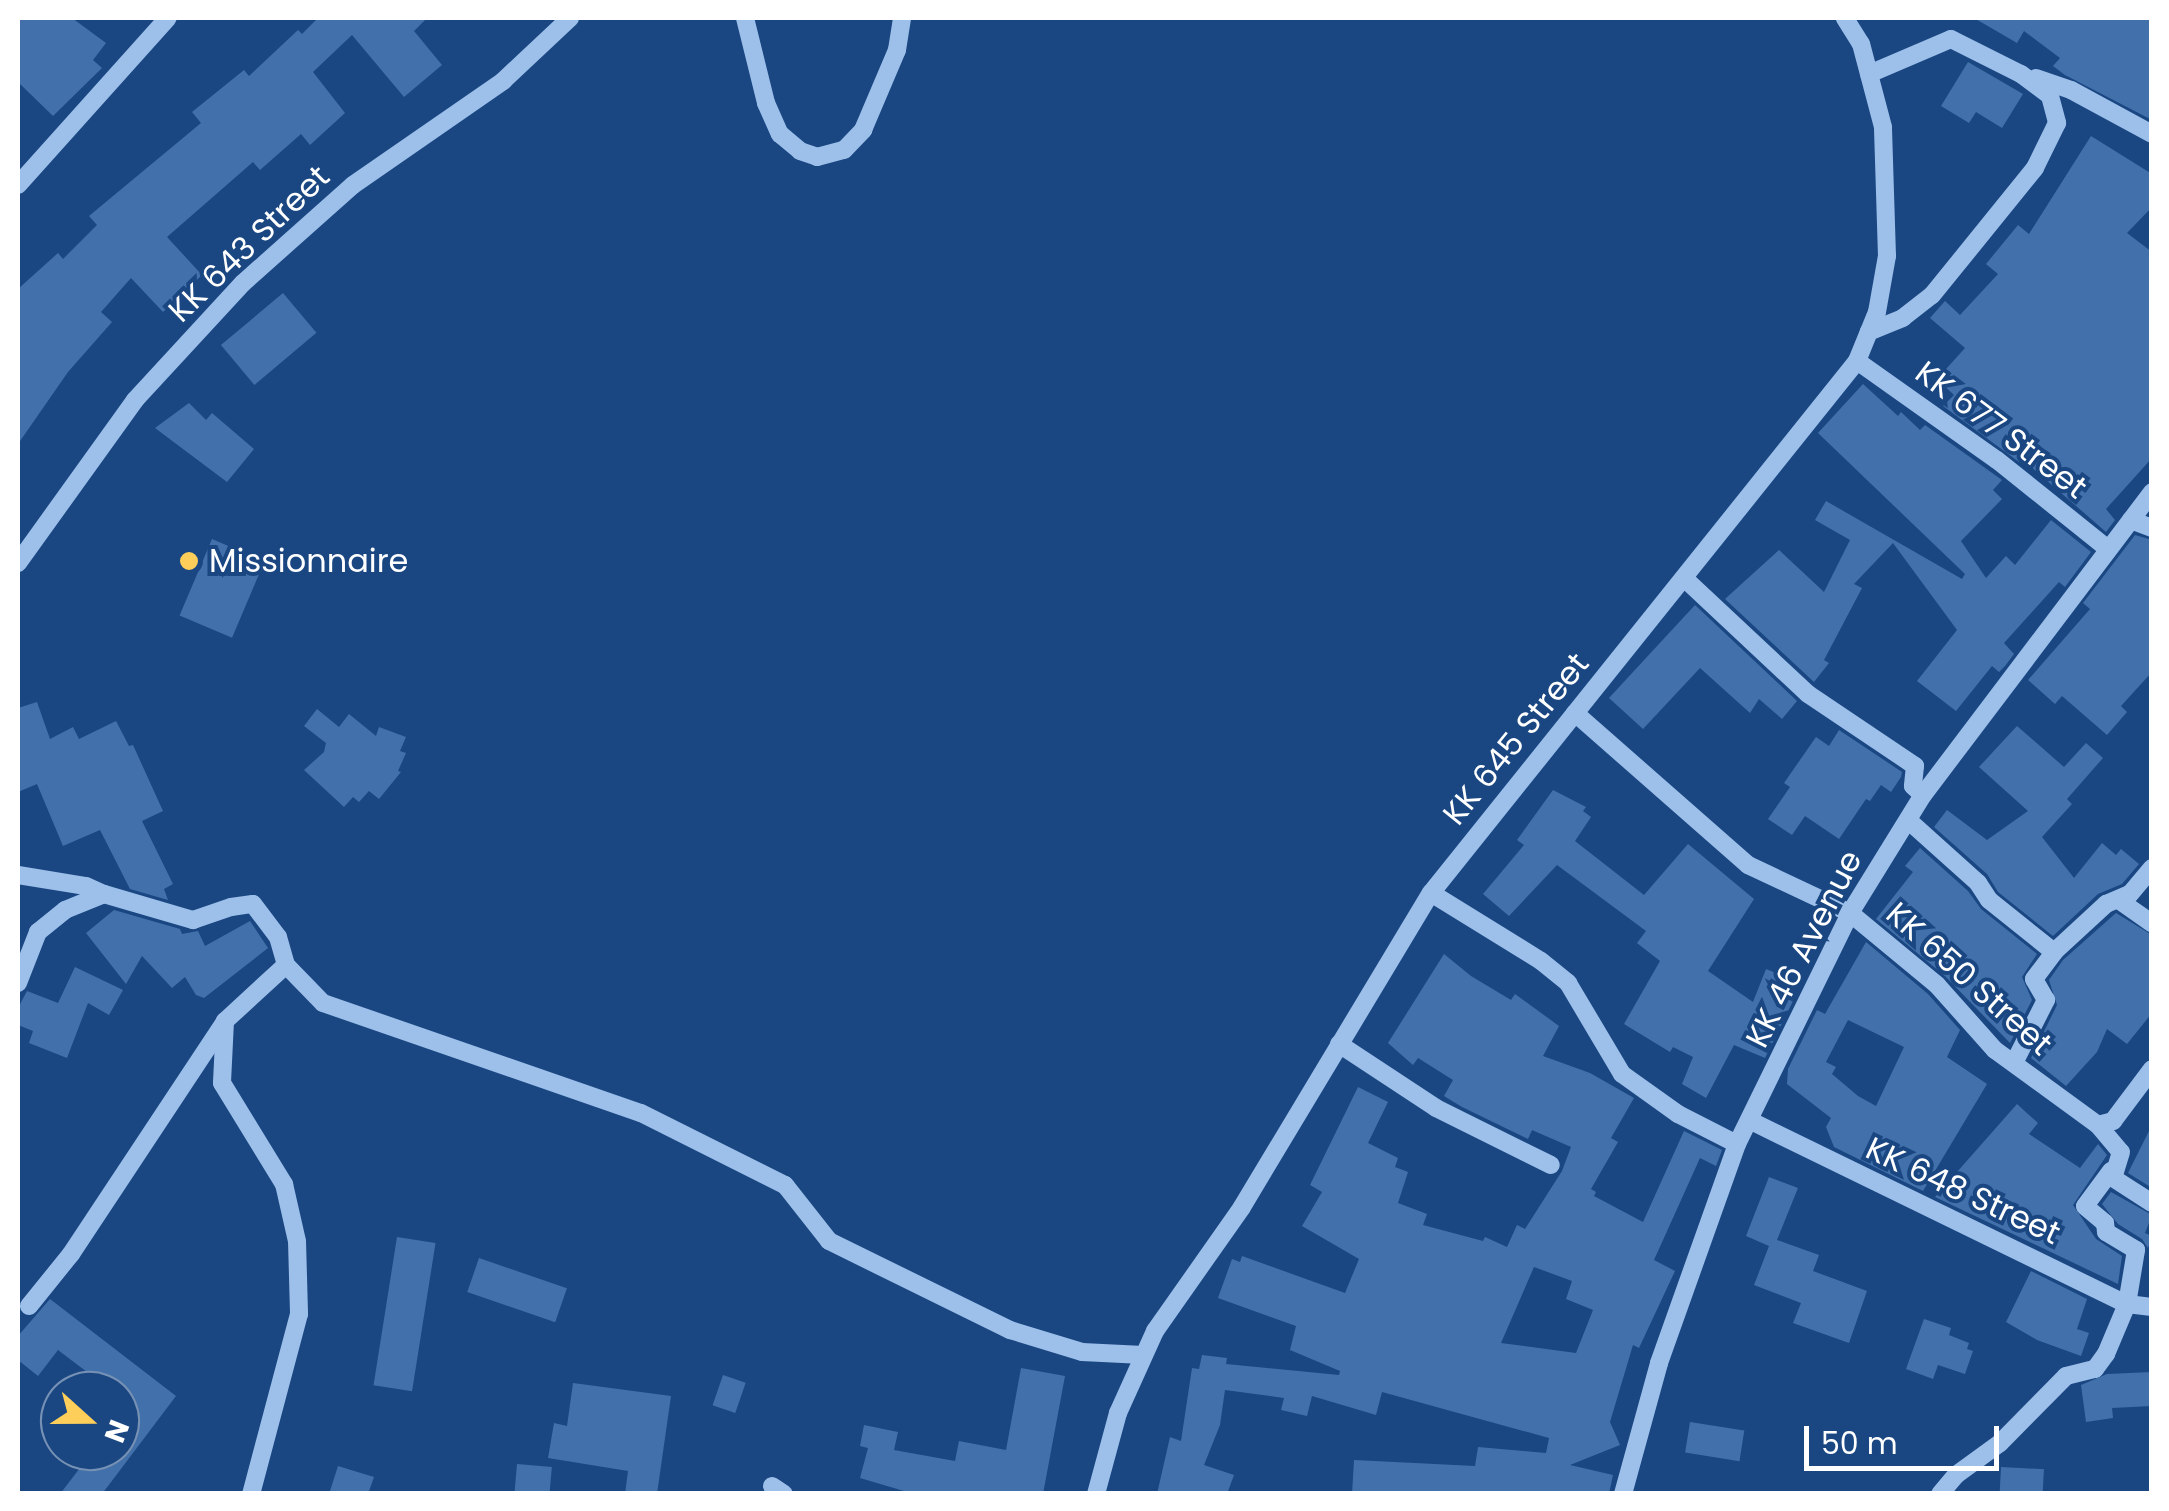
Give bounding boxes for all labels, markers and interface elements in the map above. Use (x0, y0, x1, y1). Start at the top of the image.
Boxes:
street label: KK 643 Street (161, 158, 337, 330)
street label: KK 677 Street (1908, 353, 2094, 507)
place label: Missionnaire (209, 542, 408, 580)
marker: Missionnaire (178, 550, 200, 572)
street label: KK 645 Street (1435, 645, 1597, 833)
street label: KK 46 Avenue (1738, 844, 1870, 1054)
street label: KK 650 Street (1878, 895, 2060, 1063)
street label: KK 648 Street (1860, 1129, 2066, 1253)
north arrow (40, 1371, 140, 1471)
scale bar (1809, 1406, 2004, 1468)
text: N (95, 1414, 139, 1448)
text: 50 m (1821, 1422, 1898, 1465)

